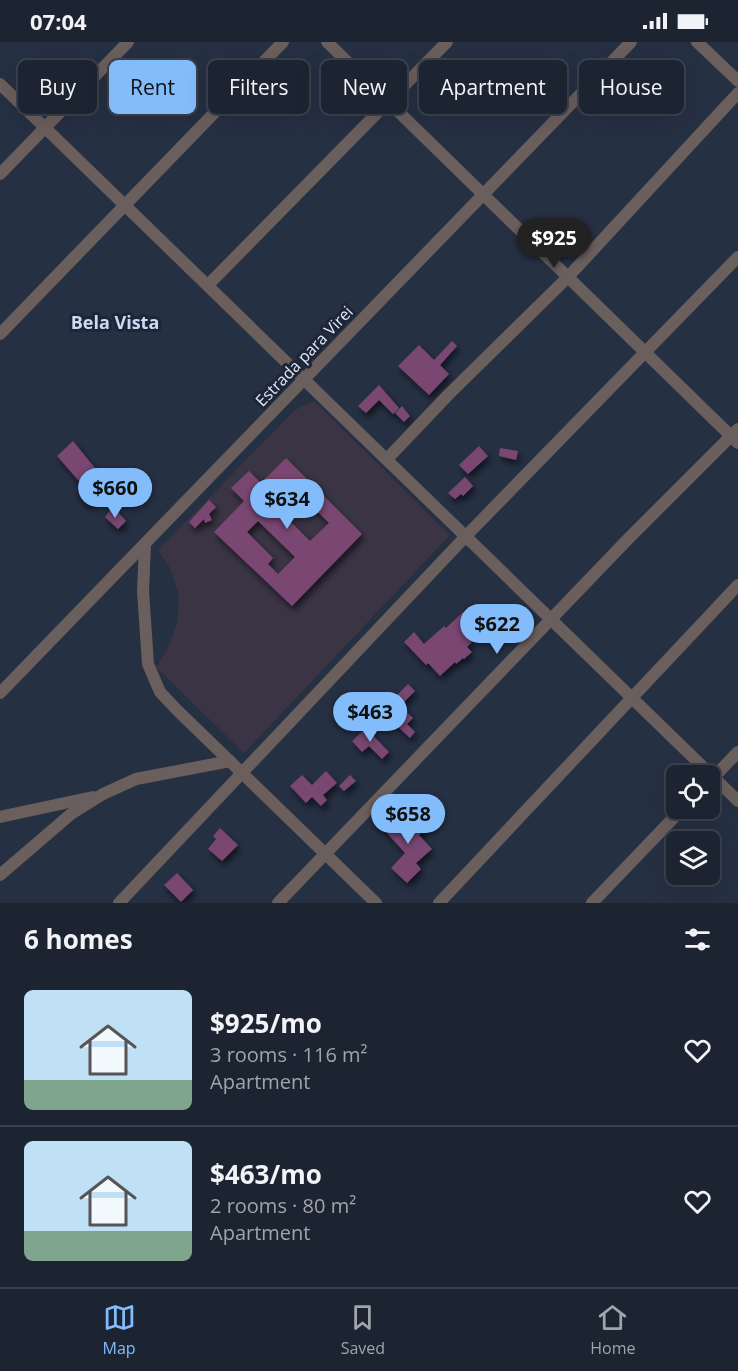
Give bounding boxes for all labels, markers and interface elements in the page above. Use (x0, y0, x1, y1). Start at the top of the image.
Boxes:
text: 07:04 (30, 6, 87, 36)
chip: Buy (18, 60, 97, 114)
chip: Rent (109, 60, 196, 114)
chip: Filters (208, 60, 309, 114)
chip: New (321, 60, 407, 114)
chip: Apartment (419, 60, 567, 114)
chip: House (579, 60, 684, 114)
pin: $925 (518, 218, 590, 269)
text: $925 (531, 224, 577, 251)
street label: Estrada para Virei (250, 301, 358, 411)
district label: Bela Vista (71, 310, 159, 334)
pin: $660 (79, 468, 151, 519)
text: $660 (92, 474, 138, 501)
pin: $634 (251, 479, 323, 530)
text: $634 (264, 485, 310, 512)
pin: $622 (461, 604, 533, 655)
text: $622 (474, 610, 520, 637)
pin: $463 (334, 692, 406, 743)
text: $463 (347, 698, 393, 725)
map controls (666, 765, 720, 885)
button: locate (666, 765, 720, 819)
pin: $658 (372, 794, 444, 845)
text: $658 (385, 800, 431, 827)
button: layers (666, 831, 720, 885)
text: 6 homes (24, 921, 133, 957)
icon: filters (681, 923, 714, 956)
text: $925/mo (210, 1005, 322, 1041)
icon: home (72, 1014, 144, 1086)
icon: heart (681, 1034, 714, 1067)
text: 3 rooms · 116 m² (210, 1041, 368, 1068)
text: Apartment (210, 1068, 310, 1095)
text: $463/mo (210, 1156, 322, 1192)
icon: home (72, 1165, 144, 1237)
icon: heart (681, 1185, 714, 1218)
text: 2 rooms · 80 m² (210, 1192, 356, 1219)
text: Apartment (210, 1219, 310, 1246)
tab: Map (103, 1301, 136, 1359)
tab: Saved (341, 1301, 385, 1359)
tab: Home (590, 1301, 635, 1359)

